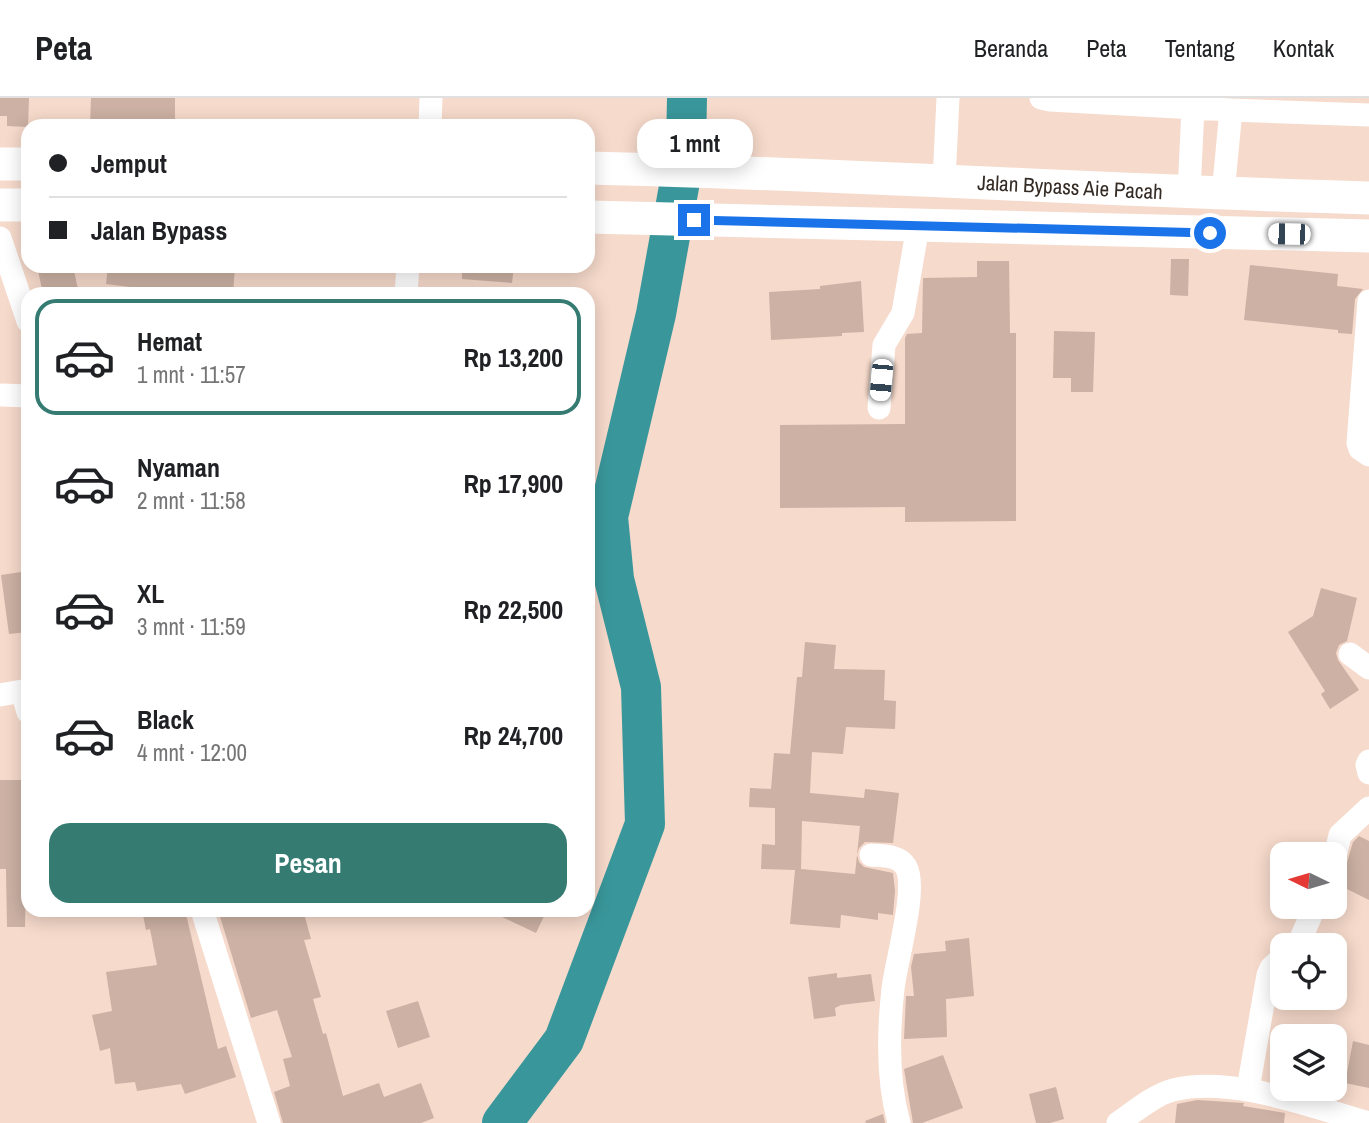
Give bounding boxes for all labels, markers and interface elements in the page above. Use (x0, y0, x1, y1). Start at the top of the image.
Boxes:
text: Peta (35, 26, 92, 70)
text: Beranda (974, 32, 1048, 64)
text: Peta (1086, 32, 1127, 64)
text: Tentang (1165, 32, 1235, 64)
text: Kontak (1273, 32, 1334, 64)
callout: 1 mnt (636, 118, 752, 167)
text: 1 mnt (670, 128, 720, 159)
text: Jemput (91, 146, 167, 181)
street label: Jalan Bypass Aie Pacah (977, 168, 1163, 206)
route end (678, 204, 710, 236)
text: Jalan Bypass (91, 213, 227, 248)
route start (1194, 217, 1226, 249)
car (1268, 223, 1311, 245)
text: Hemat (137, 324, 202, 359)
icon: car (53, 326, 116, 389)
text: Rp 13,200 (463, 340, 563, 375)
car (869, 358, 894, 402)
text: 1 mnt · 11:57 (137, 359, 246, 390)
text: Nyaman (137, 450, 220, 485)
icon: car (53, 452, 116, 515)
text: Rp 17,900 (463, 466, 563, 501)
text: 2 mnt · 11:58 (137, 485, 246, 516)
text: XL (137, 576, 164, 611)
icon: car (53, 578, 116, 641)
text: Rp 22,500 (463, 592, 563, 627)
text: 3 mnt · 11:59 (137, 611, 246, 642)
text: Black (137, 702, 194, 737)
icon: car (53, 704, 116, 767)
text: Rp 24,700 (463, 718, 563, 753)
text: 4 mnt · 12:00 (137, 737, 247, 768)
button: Pesan (49, 823, 567, 903)
north arrow (1270, 842, 1348, 919)
map controls (1270, 842, 1347, 1101)
button: locate (1270, 933, 1347, 1010)
button: layers (1270, 1024, 1347, 1101)

